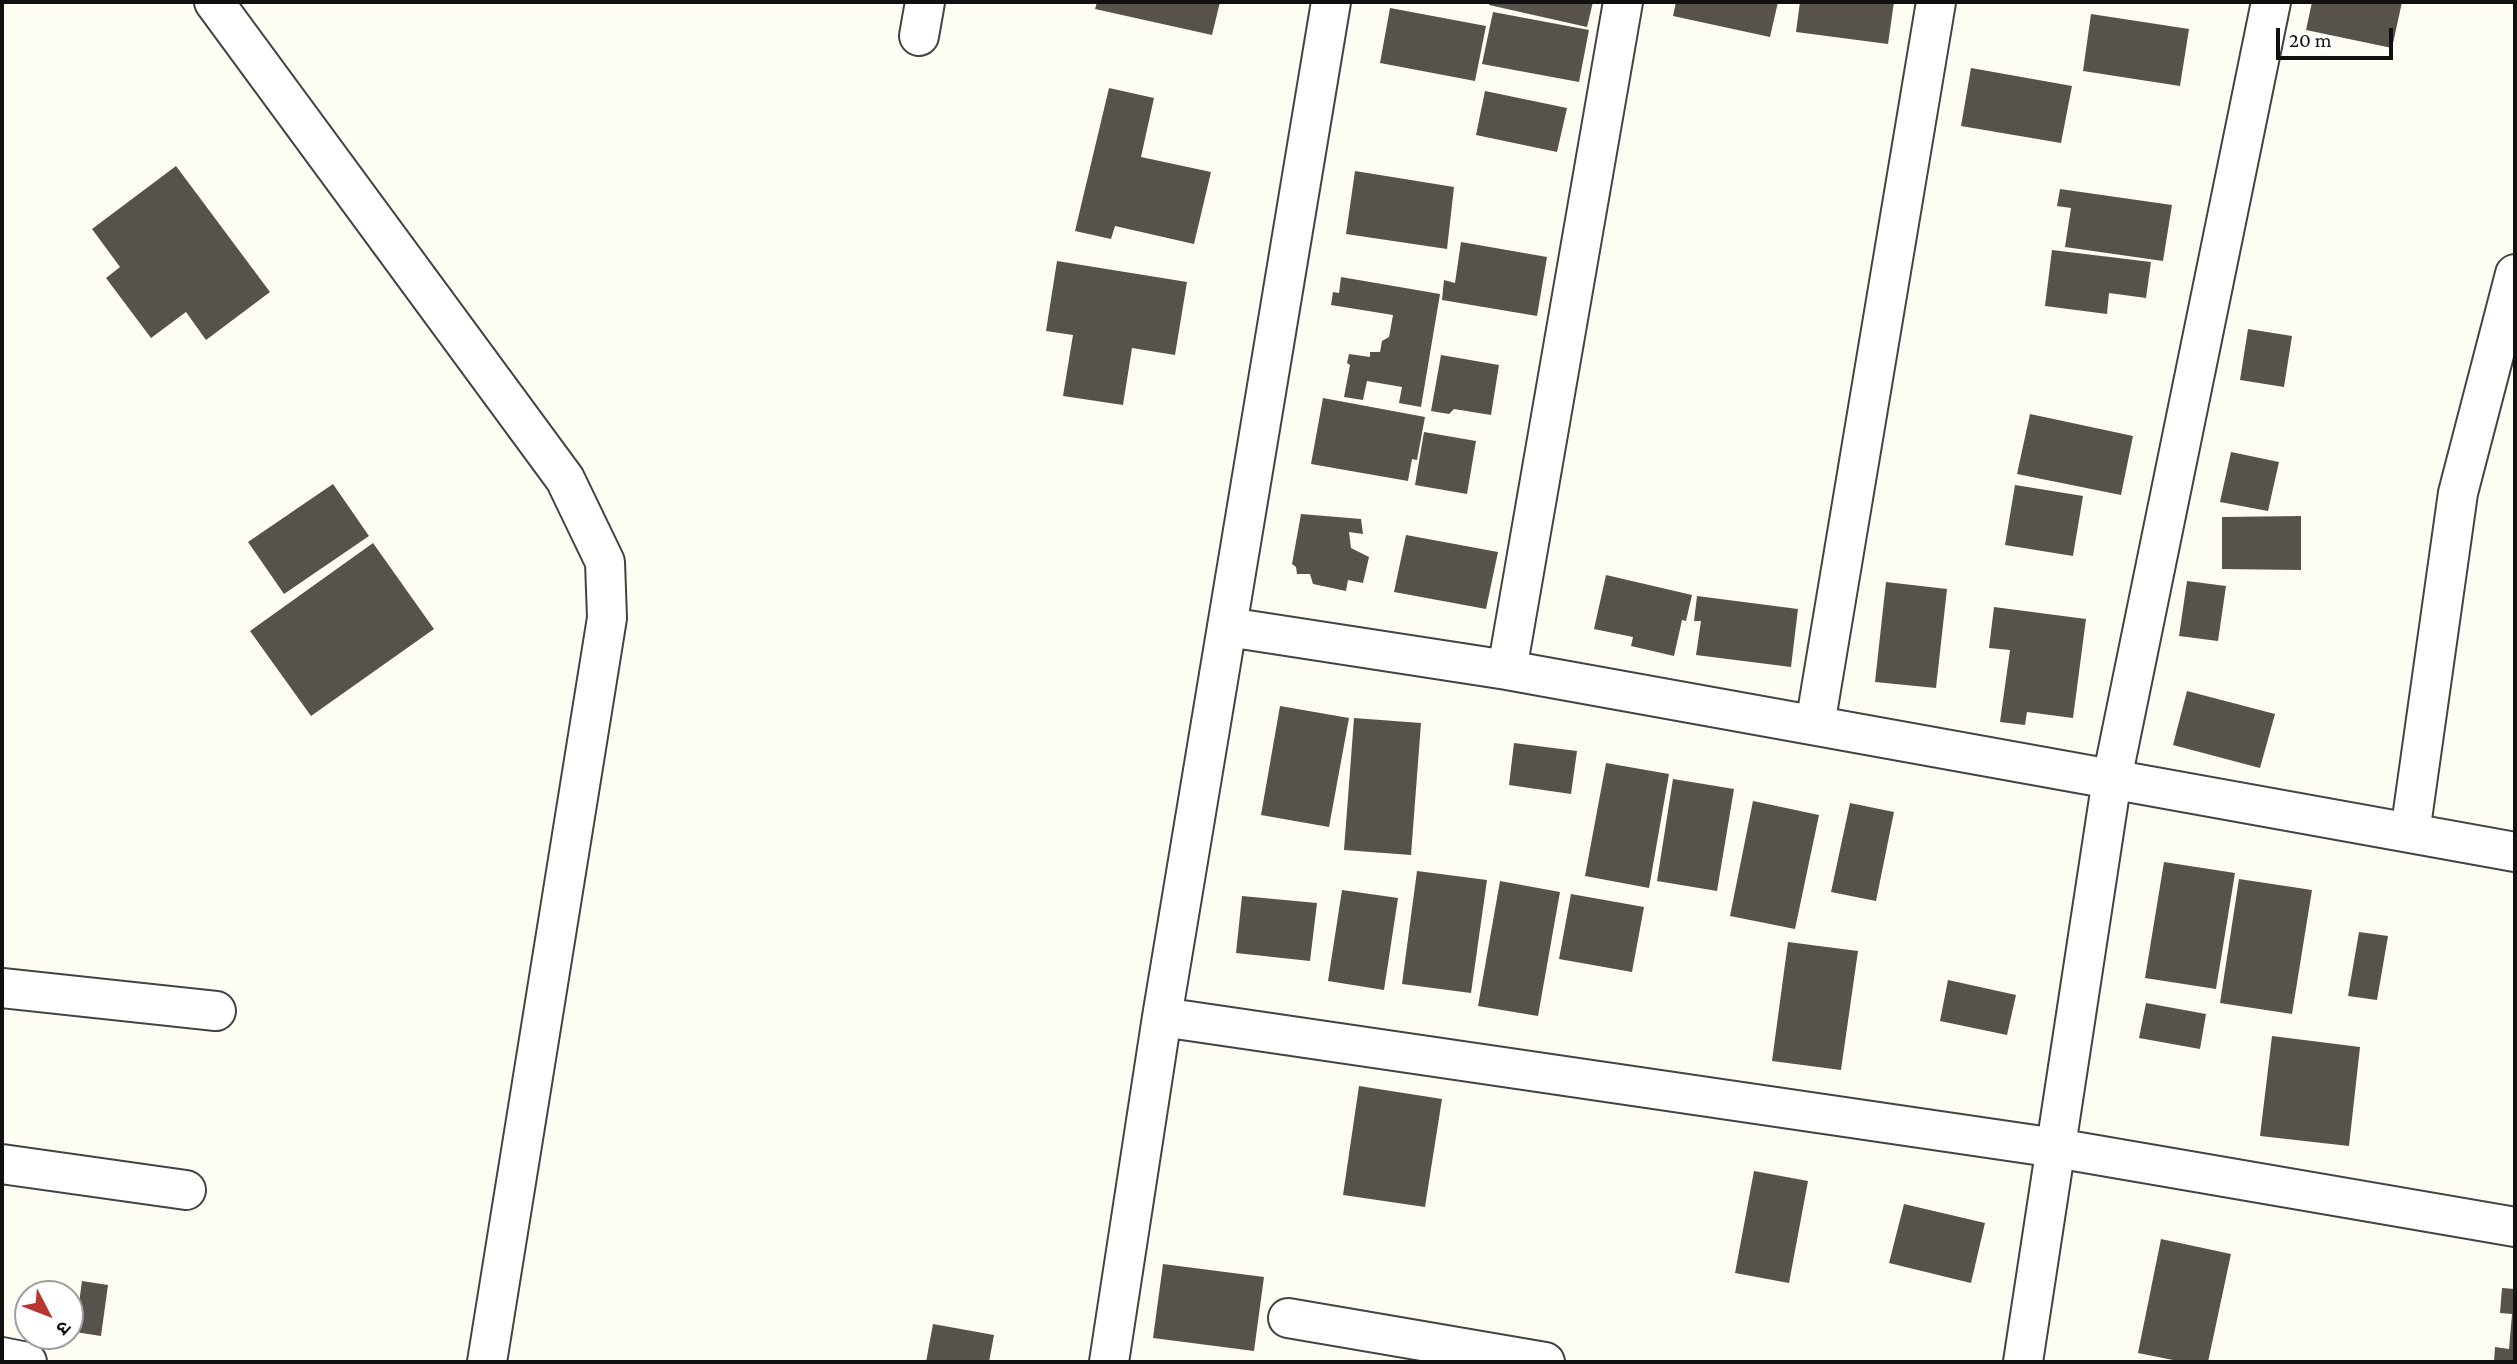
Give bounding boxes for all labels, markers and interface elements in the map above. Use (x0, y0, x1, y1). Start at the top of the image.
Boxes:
scale bar (2279, 14, 2396, 58)
text: 20 m (2289, 28, 2332, 52)
north arrow (14, 1280, 84, 1350)
text: उ (52, 1317, 75, 1339)

